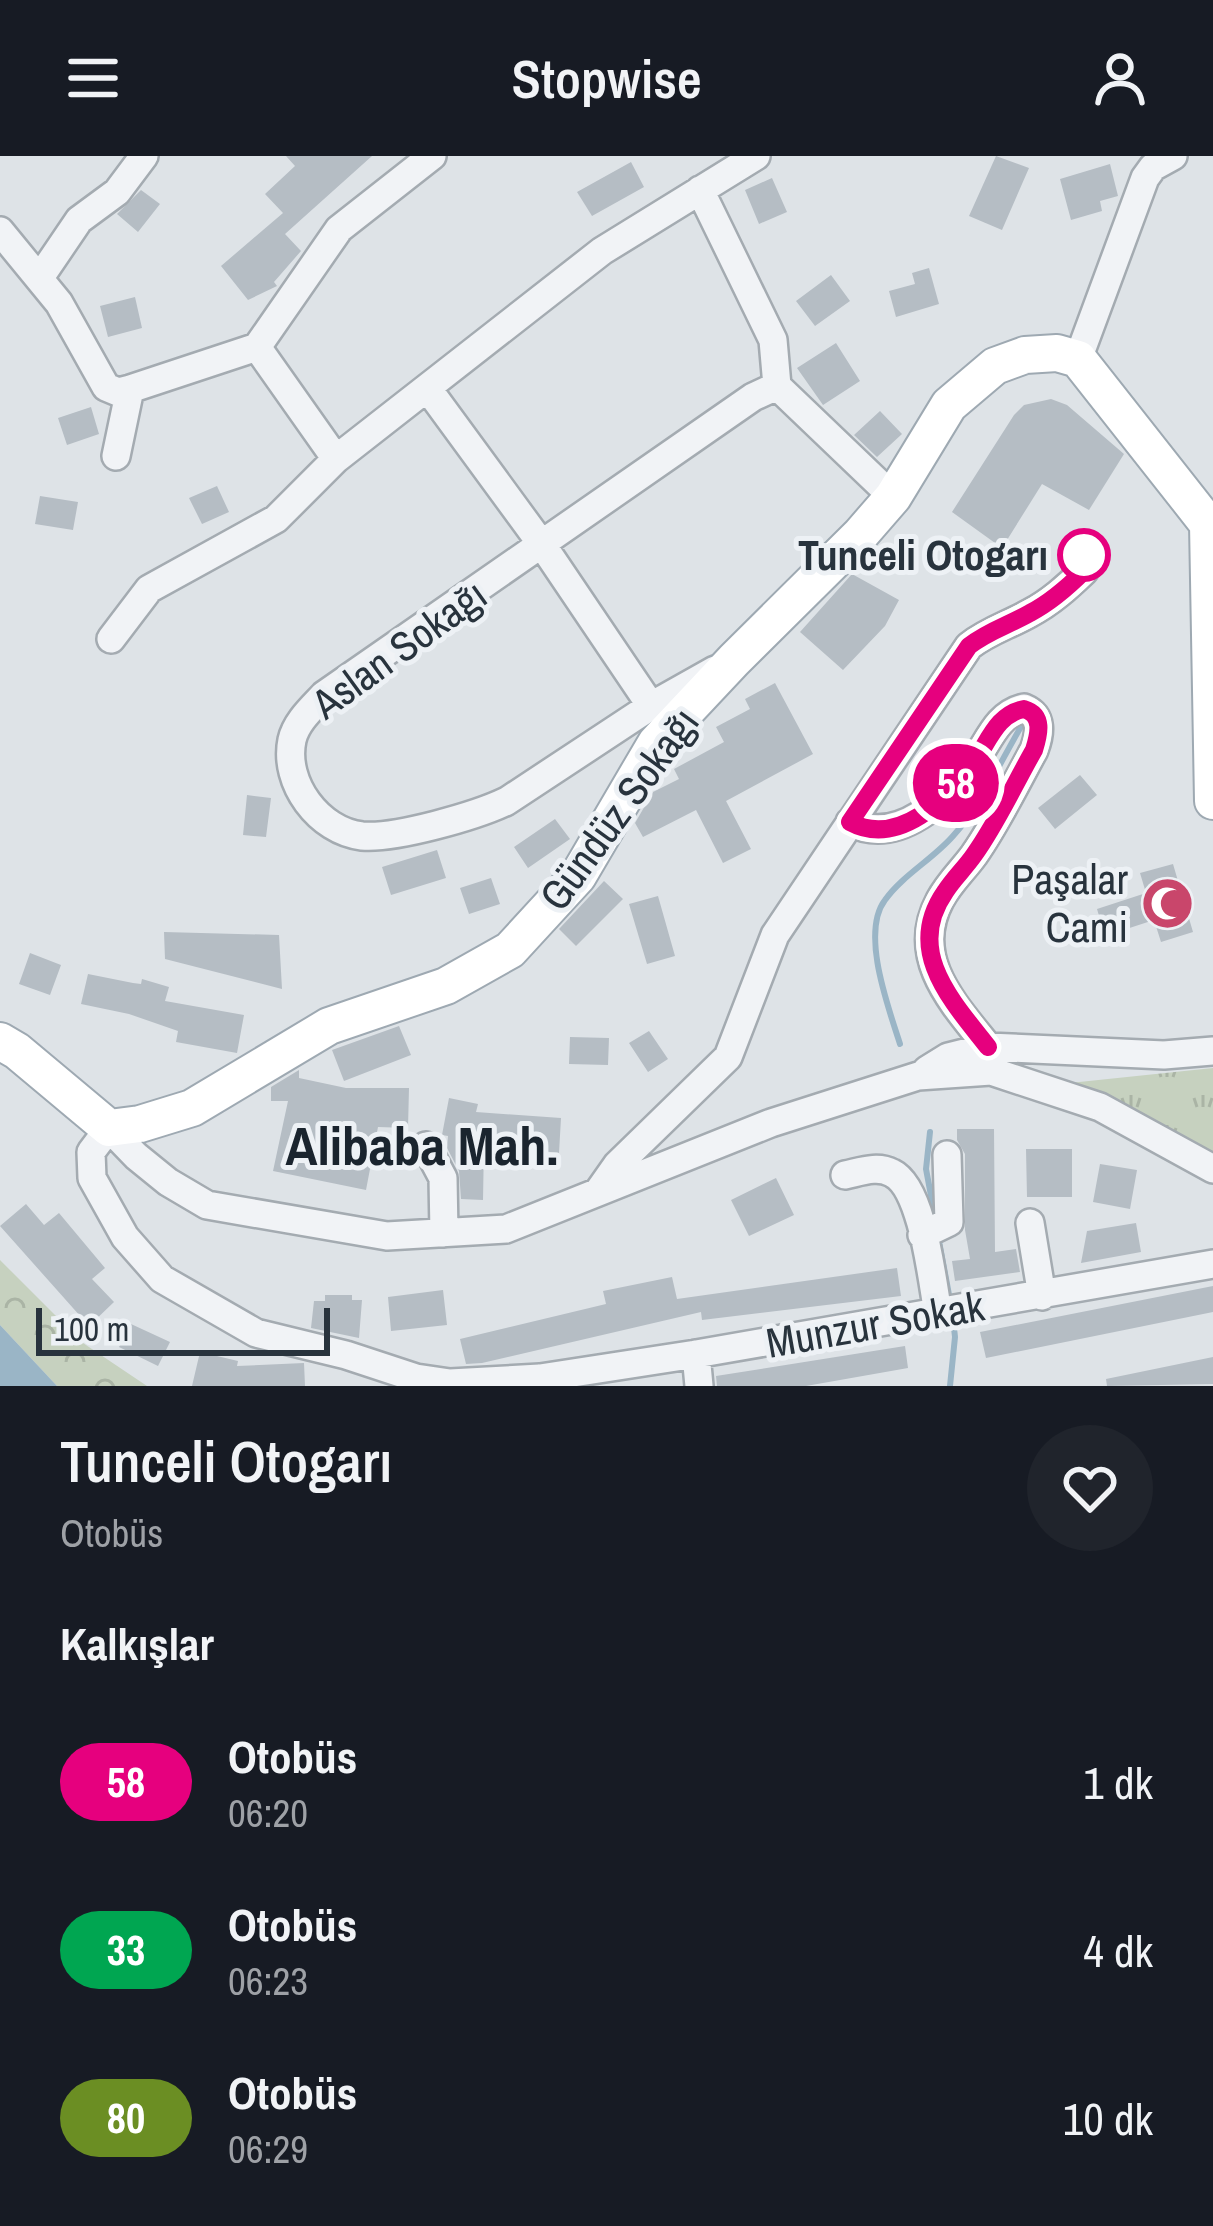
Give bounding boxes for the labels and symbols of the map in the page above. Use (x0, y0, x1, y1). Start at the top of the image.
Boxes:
place label: Tunceli Otogarı (798, 527, 1048, 583)
marker: Tunceli Otogarı (1059, 530, 1109, 580)
street label: Aslan Sokağı (300, 567, 498, 732)
street label: Gündüz Sokağı (527, 696, 711, 922)
line badge: 58 (902, 744, 1010, 822)
place label: Paşalar Cami (1011, 851, 1129, 955)
mosque icon: Paşalar Cami (1139, 875, 1195, 931)
district label: Alibaba Mah. (285, 1109, 559, 1182)
street label: Munzur Sokak (762, 1277, 989, 1371)
scale bar (36, 1302, 330, 1355)

